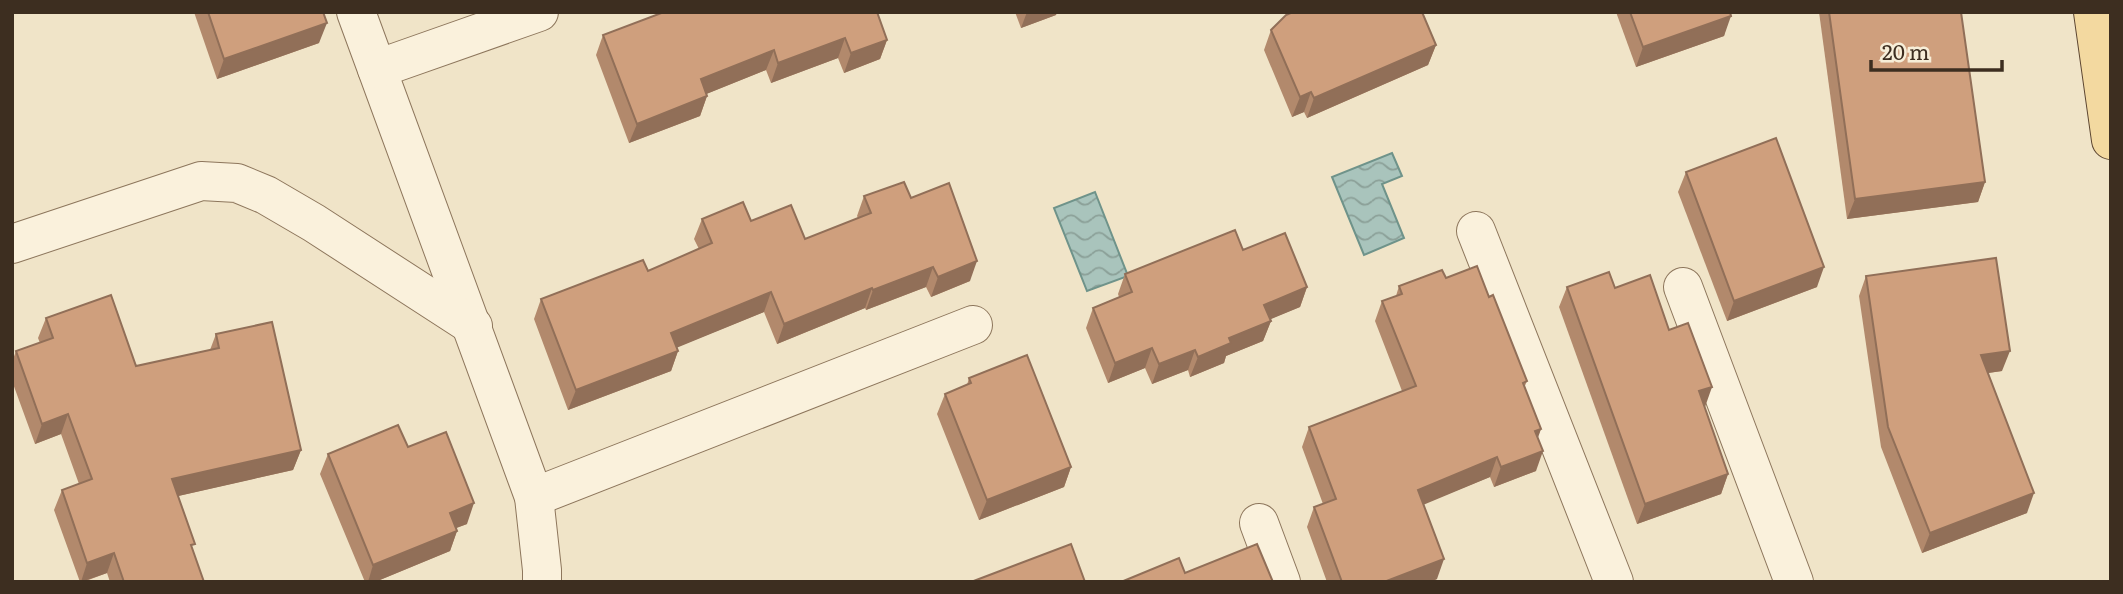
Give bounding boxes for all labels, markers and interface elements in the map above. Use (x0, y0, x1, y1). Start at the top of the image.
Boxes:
scale bar (1871, 28, 2002, 72)
text: 20 m (1882, 35, 1929, 66)

